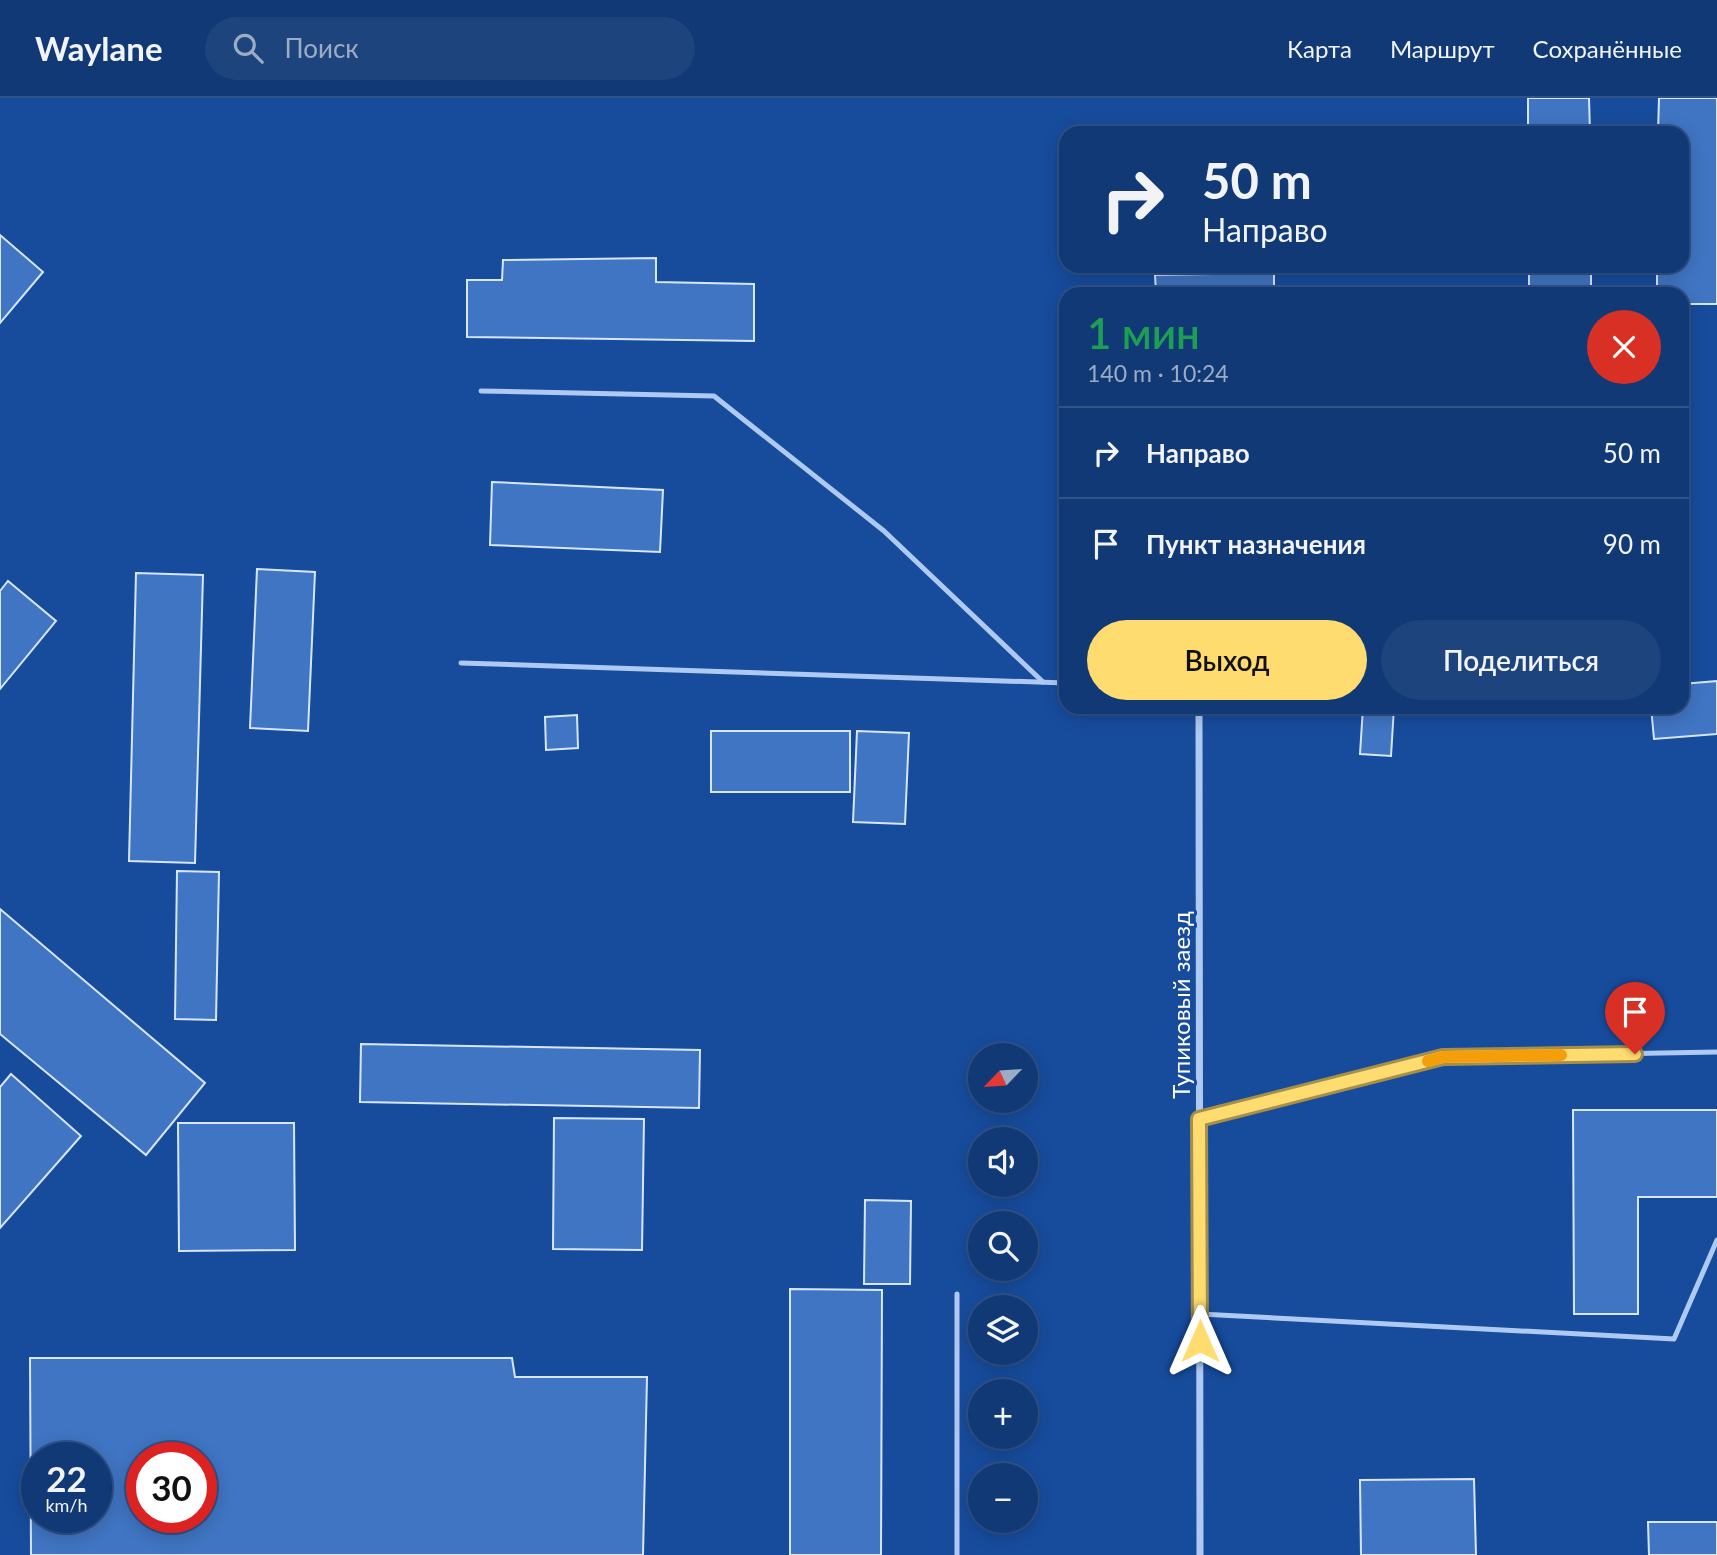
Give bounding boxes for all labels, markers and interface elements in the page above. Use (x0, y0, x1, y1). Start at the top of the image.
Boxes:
search box (205, 17, 695, 80)
text: Waylane (35, 28, 163, 68)
icon: search (229, 29, 267, 67)
text: Поиск (285, 32, 359, 64)
text: Карта (1287, 34, 1352, 63)
text: Маршрут (1390, 34, 1495, 63)
text: Сохранённые (1533, 34, 1682, 63)
text: 50 m (1202, 151, 1312, 209)
icon: right (1087, 154, 1178, 245)
text: Направо (1202, 210, 1328, 249)
text: 1 мин (1087, 308, 1200, 358)
button: close (1587, 310, 1661, 384)
text: 140 m · 10:24 (1087, 359, 1229, 387)
icon: right (1087, 434, 1125, 472)
text: Направо (1146, 437, 1250, 469)
text: 50 m (1603, 437, 1661, 469)
icon: arrive (1087, 525, 1125, 563)
text: Пункт назначения (1146, 528, 1366, 560)
text: 90 m (1603, 528, 1661, 560)
button: Выход (1087, 620, 1367, 700)
button: Поделиться (1381, 620, 1661, 700)
street label: Тупиковый заезд (1166, 911, 1195, 1099)
pin (1605, 982, 1665, 1054)
icon: arrive (1616, 993, 1654, 1031)
north arrow (968, 1043, 1038, 1113)
map controls (968, 1043, 1038, 1533)
button: sound (968, 1127, 1038, 1197)
button: search (968, 1211, 1038, 1281)
button: layers (968, 1295, 1038, 1365)
position arrow (1163, 1304, 1237, 1378)
button: + (968, 1379, 1038, 1449)
speed limit sign: 30 (126, 1442, 217, 1533)
text: 22 (46, 1457, 87, 1499)
button: − (968, 1463, 1038, 1533)
text: km/h (45, 1494, 88, 1516)

